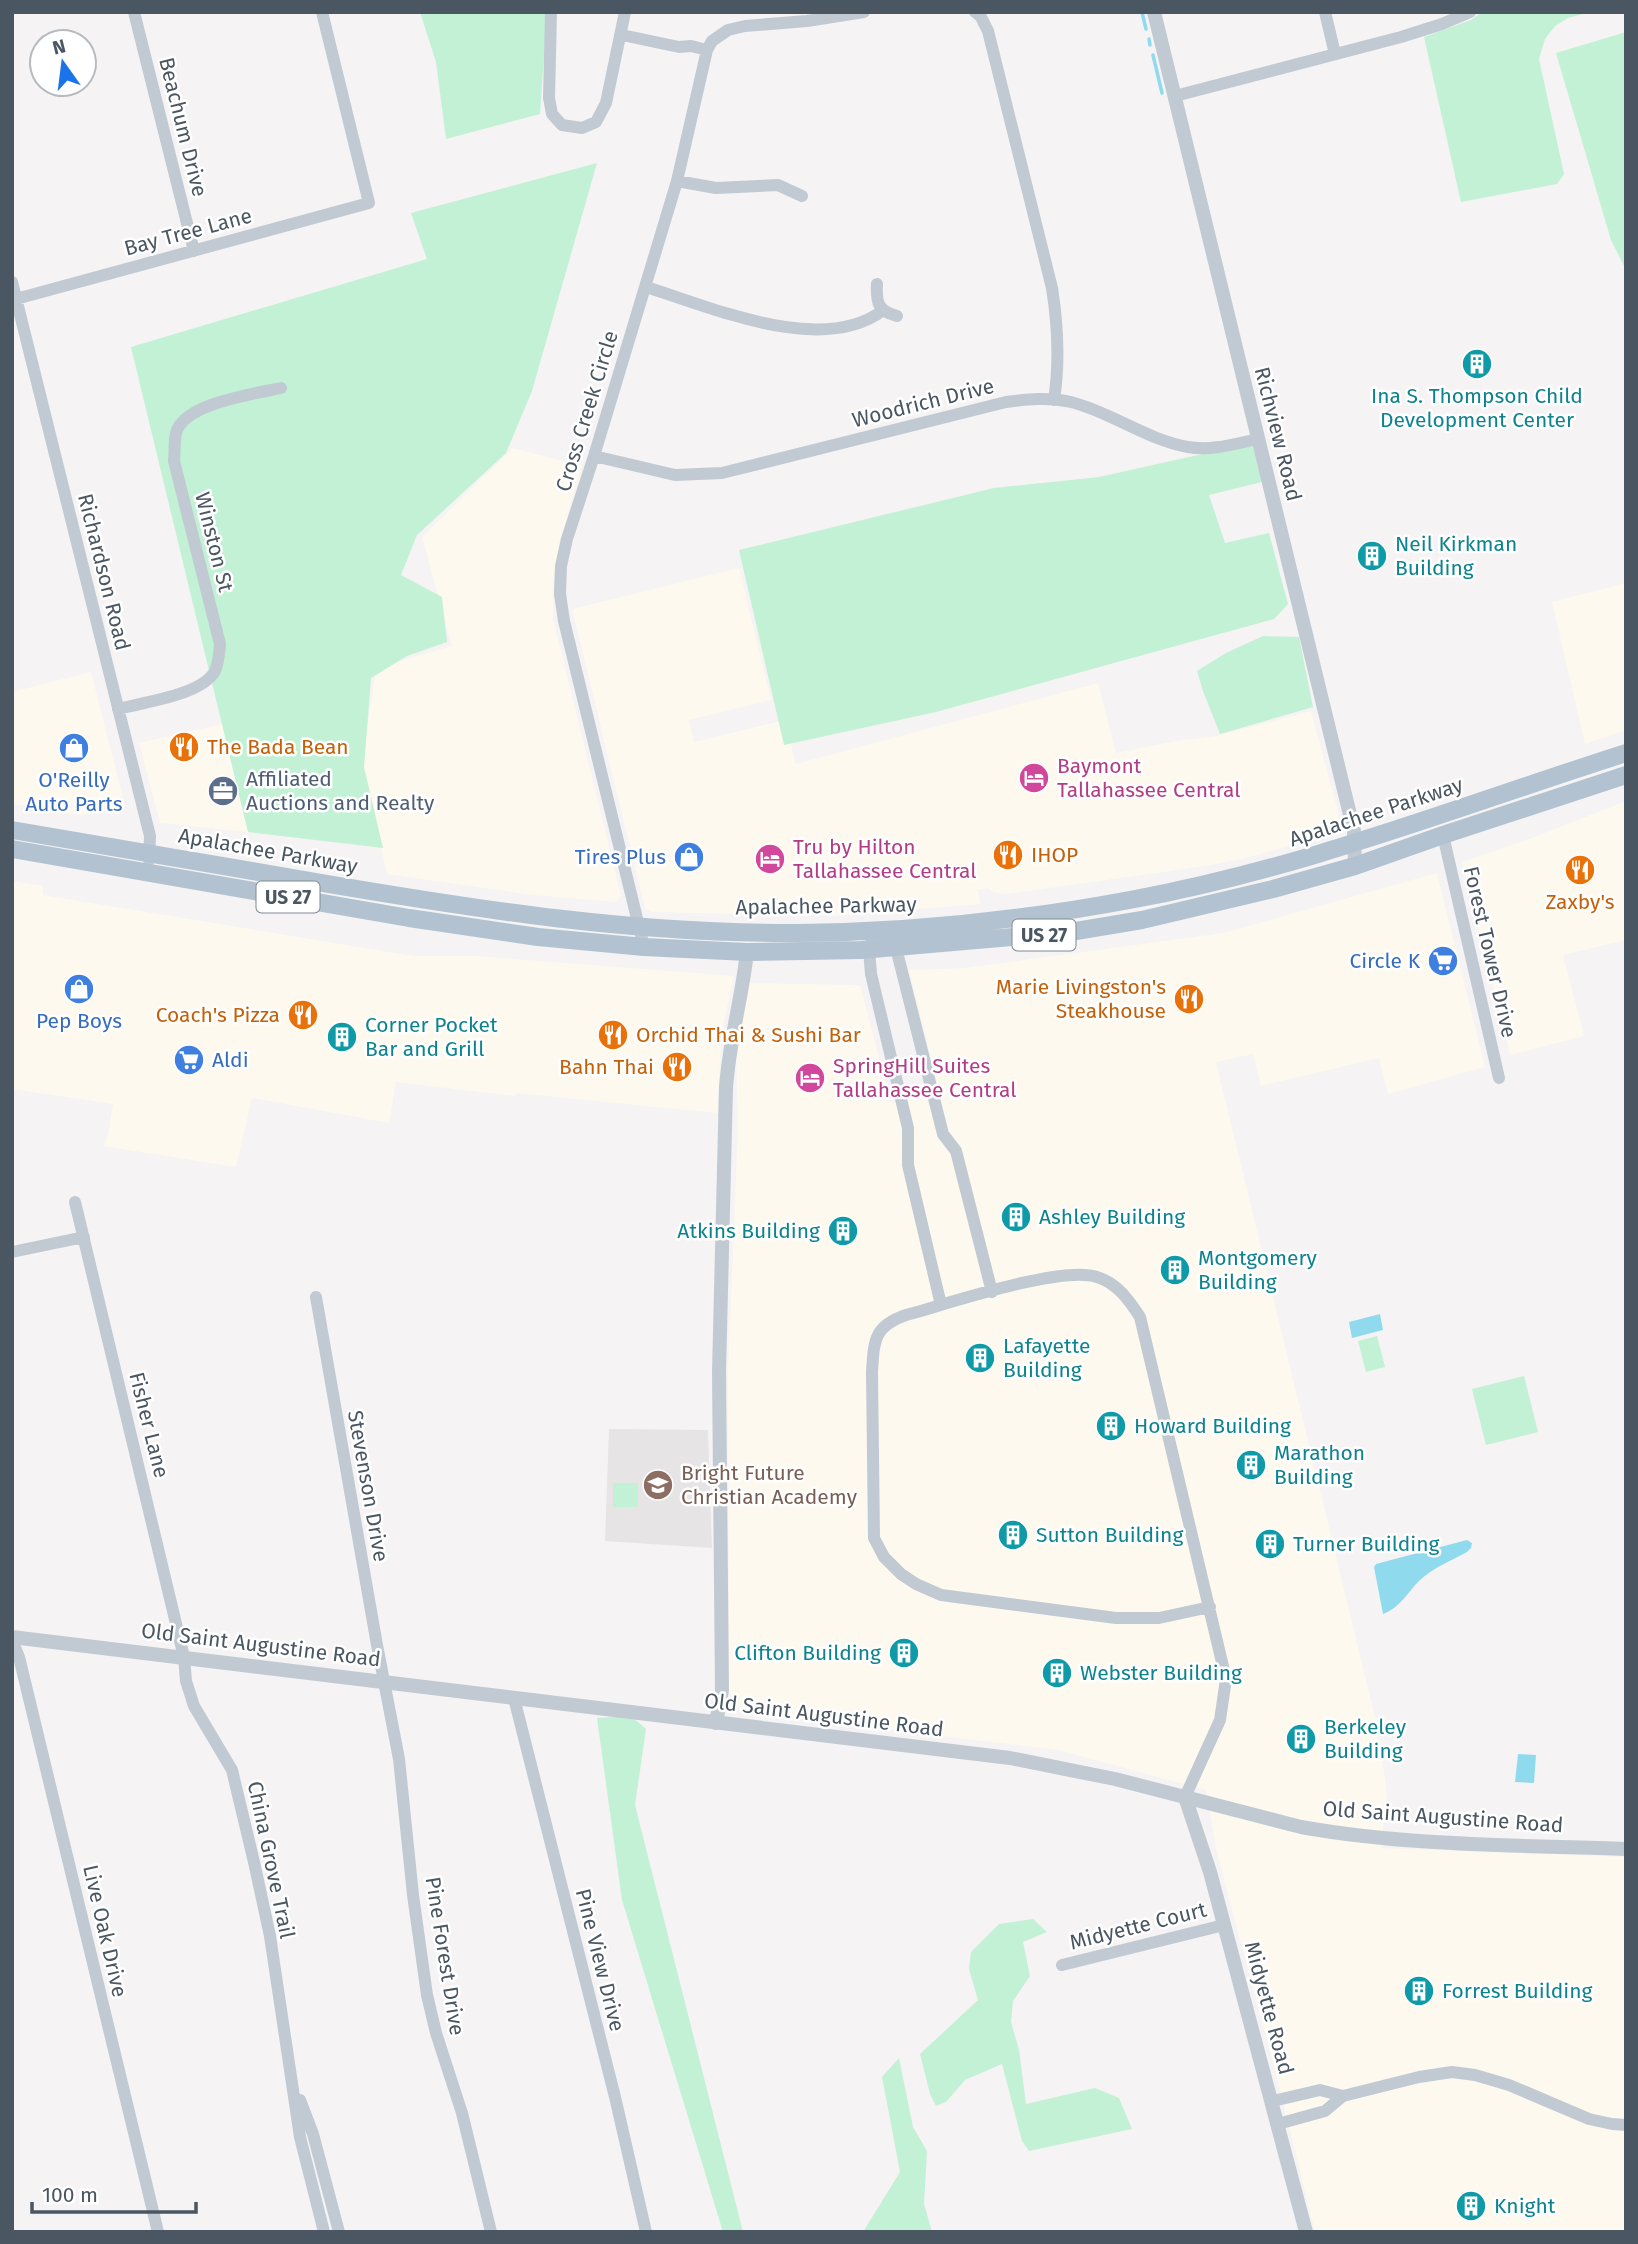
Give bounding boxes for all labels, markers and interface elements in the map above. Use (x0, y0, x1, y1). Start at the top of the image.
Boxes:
north arrow (28, 28, 98, 98)
text: N (50, 34, 68, 60)
street label: Beachum Drive (153, 55, 213, 199)
street label: Bay Tree Lane (121, 202, 255, 262)
street label: Cross Creek Circle (550, 327, 624, 495)
building icon: Ina S. Thompson Child Development Center (1460, 347, 1494, 381)
street label: Richview Road (1249, 364, 1307, 504)
street label: Woodrich Drive (849, 373, 997, 433)
place label: Ina S. Thompson Child Development Center (1371, 383, 1583, 433)
street label: Winston St (189, 489, 239, 595)
street label: Richardson Road (72, 491, 136, 653)
place label: Neil Kirkman Building (1395, 531, 1517, 581)
building icon: Neil Kirkman Building (1355, 539, 1389, 573)
restaurant icon: The Bada Bean (167, 730, 201, 764)
shop icon: O'Reilly Auto Parts (57, 731, 91, 765)
place label: The Bada Bean (207, 734, 349, 760)
place label: Baymont Tallahassee Central (1057, 753, 1240, 803)
hotel icon: Baymont Tallahassee Central (1017, 761, 1051, 795)
place label: Affiliated Auctions and Realty (246, 766, 435, 816)
place label: O'Reilly Auto Parts (25, 767, 123, 817)
street label: Apalachee Parkway (1286, 771, 1467, 852)
office icon: Affiliated Auctions and Realty (206, 774, 240, 808)
street label: Apalachee Parkway (176, 822, 360, 880)
place label: Tru by Hilton Tallahassee Central (793, 834, 976, 884)
restaurant icon: IHOP (991, 838, 1025, 872)
shop icon: Tires Plus (672, 840, 706, 874)
hotel icon: Tru by Hilton Tallahassee Central (753, 842, 787, 876)
place label: IHOP (1031, 842, 1078, 868)
place label: Tires Plus (575, 844, 666, 870)
restaurant icon: Zaxby's (1563, 853, 1597, 887)
street label: Forest Tower Drive (1458, 864, 1522, 1040)
road number: US 27 (256, 882, 320, 912)
place label: Zaxby's (1545, 889, 1615, 915)
street label: Apalachee Parkway (735, 891, 918, 921)
road number: US 27 (1012, 920, 1076, 951)
supermarket icon: Circle K (1426, 944, 1460, 978)
place label: Circle K (1349, 948, 1421, 974)
shop icon: Pep Boys (62, 972, 96, 1006)
place label: Marie Livingston's Steakhouse (996, 974, 1166, 1024)
restaurant icon: Marie Livingston's Steakhouse (1172, 982, 1206, 1016)
restaurant icon: Coach's Pizza (286, 998, 320, 1032)
place label: Coach's Pizza (156, 1002, 280, 1028)
place label: Pep Boys (36, 1008, 122, 1034)
place label: Corner Pocket Bar and Grill (365, 1012, 498, 1062)
restaurant icon: Orchid Thai & Sushi Bar (596, 1018, 630, 1052)
building icon: Corner Pocket Bar and Grill (325, 1020, 359, 1054)
place label: Orchid Thai & Sushi Bar (636, 1022, 861, 1048)
supermarket icon: Aldi (172, 1043, 206, 1077)
place label: Aldi (212, 1047, 249, 1073)
restaurant icon: Bahn Thai (660, 1050, 694, 1084)
place label: SpringHill Suites Tallahassee Central (833, 1053, 1016, 1103)
place label: Bahn Thai (559, 1054, 654, 1080)
hotel icon: SpringHill Suites Tallahassee Central (793, 1061, 827, 1095)
building icon: Ashley Building (999, 1200, 1033, 1234)
place label: Ashley Building (1039, 1204, 1185, 1230)
building icon: Atkins Building (826, 1214, 860, 1248)
place label: Atkins Building (677, 1218, 820, 1244)
place label: Montgomery Building (1198, 1245, 1318, 1295)
building icon: Montgomery Building (1158, 1253, 1192, 1287)
place label: Lafayette Building (1003, 1333, 1090, 1383)
building icon: Lafayette Building (963, 1341, 997, 1375)
street label: Fisher Lane (123, 1369, 175, 1481)
street label: Stevenson Drive (342, 1408, 394, 1564)
building icon: Howard Building (1094, 1409, 1128, 1443)
place label: Howard Building (1134, 1413, 1291, 1439)
place label: Marathon Building (1274, 1440, 1365, 1490)
building icon: Marathon Building (1234, 1448, 1268, 1482)
place label: Bright Future Christian Academy (681, 1460, 858, 1510)
school or university icon: Bright Future Christian Academy (641, 1468, 675, 1502)
building icon: Sutton Building (996, 1518, 1030, 1552)
place label: Sutton Building (1036, 1522, 1183, 1548)
building icon: Turner Building (1253, 1527, 1287, 1561)
place label: Turner Building (1293, 1531, 1440, 1557)
street label: Old Saint Augustine Road (140, 1617, 382, 1673)
building icon: Clifton Building (887, 1636, 921, 1670)
place label: Clifton Building (734, 1640, 881, 1666)
building icon: Webster Building (1040, 1656, 1074, 1690)
place label: Webster Building (1080, 1660, 1242, 1686)
street label: Old Saint Augustine Road (703, 1687, 945, 1743)
place label: Berkeley Building (1324, 1714, 1407, 1764)
building icon: Berkeley Building (1284, 1722, 1318, 1756)
street label: China Grove Trail (242, 1779, 300, 1941)
street label: Old Saint Augustine Road (1322, 1796, 1564, 1838)
street label: Live Oak Drive (77, 1862, 133, 2000)
street label: Pine Forest Drive (420, 1875, 470, 2037)
street label: Pine View Drive (570, 1886, 630, 2034)
street label: Midyette Court (1067, 1896, 1209, 1956)
street label: Midyette Road (1239, 1939, 1299, 2077)
building icon: Forrest Building (1402, 1974, 1436, 2008)
place label: Forrest Building (1442, 1978, 1593, 2004)
scale bar (32, 2170, 196, 2214)
text: 100 m (42, 2182, 98, 2208)
building icon: Knight (1454, 2189, 1488, 2223)
place label: Knight (1494, 2193, 1556, 2219)

